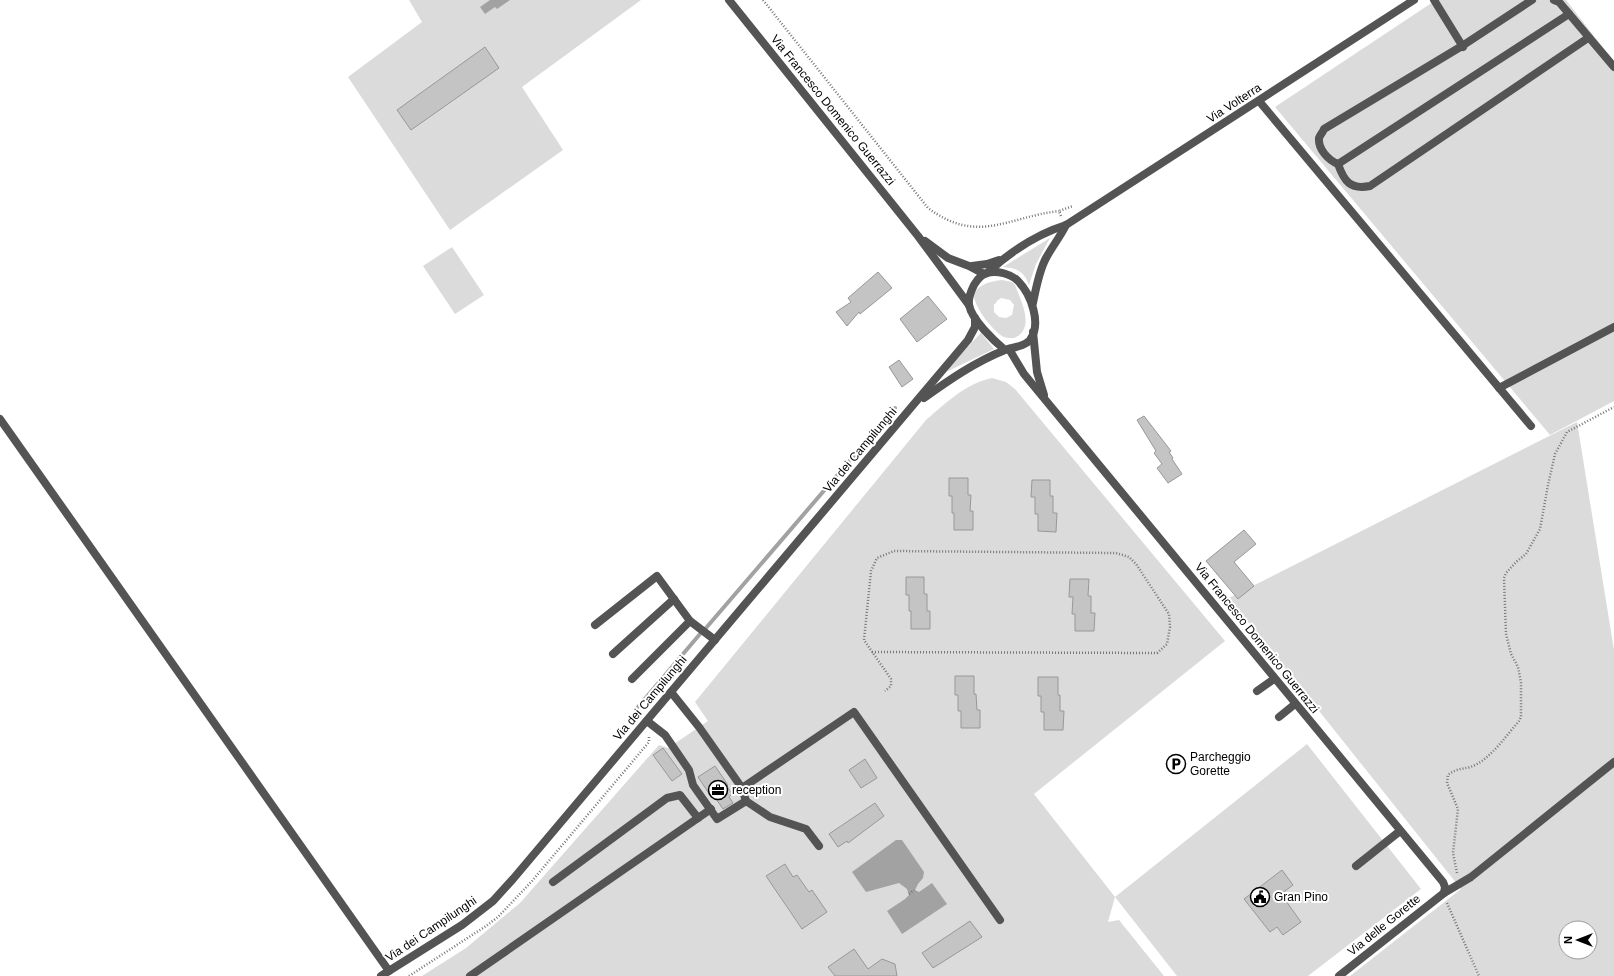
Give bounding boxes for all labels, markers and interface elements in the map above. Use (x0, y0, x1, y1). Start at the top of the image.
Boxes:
street label: Via Francesco Domenico Guerrazzi (768, 32, 898, 188)
street label: Via Volterra (1204, 80, 1264, 126)
street label: Via dei Campilunghi (820, 405, 900, 495)
street label: Via Francesco Domenico Guerrazzi (1192, 560, 1322, 716)
street label: Via dei Campilunghi (610, 653, 690, 743)
place label: Parcheggio Gorette (1190, 750, 1251, 778)
parking icon: Parcheggio Gorette (1165, 753, 1187, 775)
office icon: reception (707, 779, 729, 801)
place label: reception (732, 783, 781, 797)
public building icon: Gran Pino (1249, 886, 1271, 908)
place label: Gran Pino (1274, 890, 1328, 904)
street label: Via delle Gorette (1345, 891, 1423, 958)
street label: Via dei Campilunghi (383, 893, 479, 965)
north arrow (1558, 920, 1598, 960)
text: N (1562, 936, 1574, 944)

